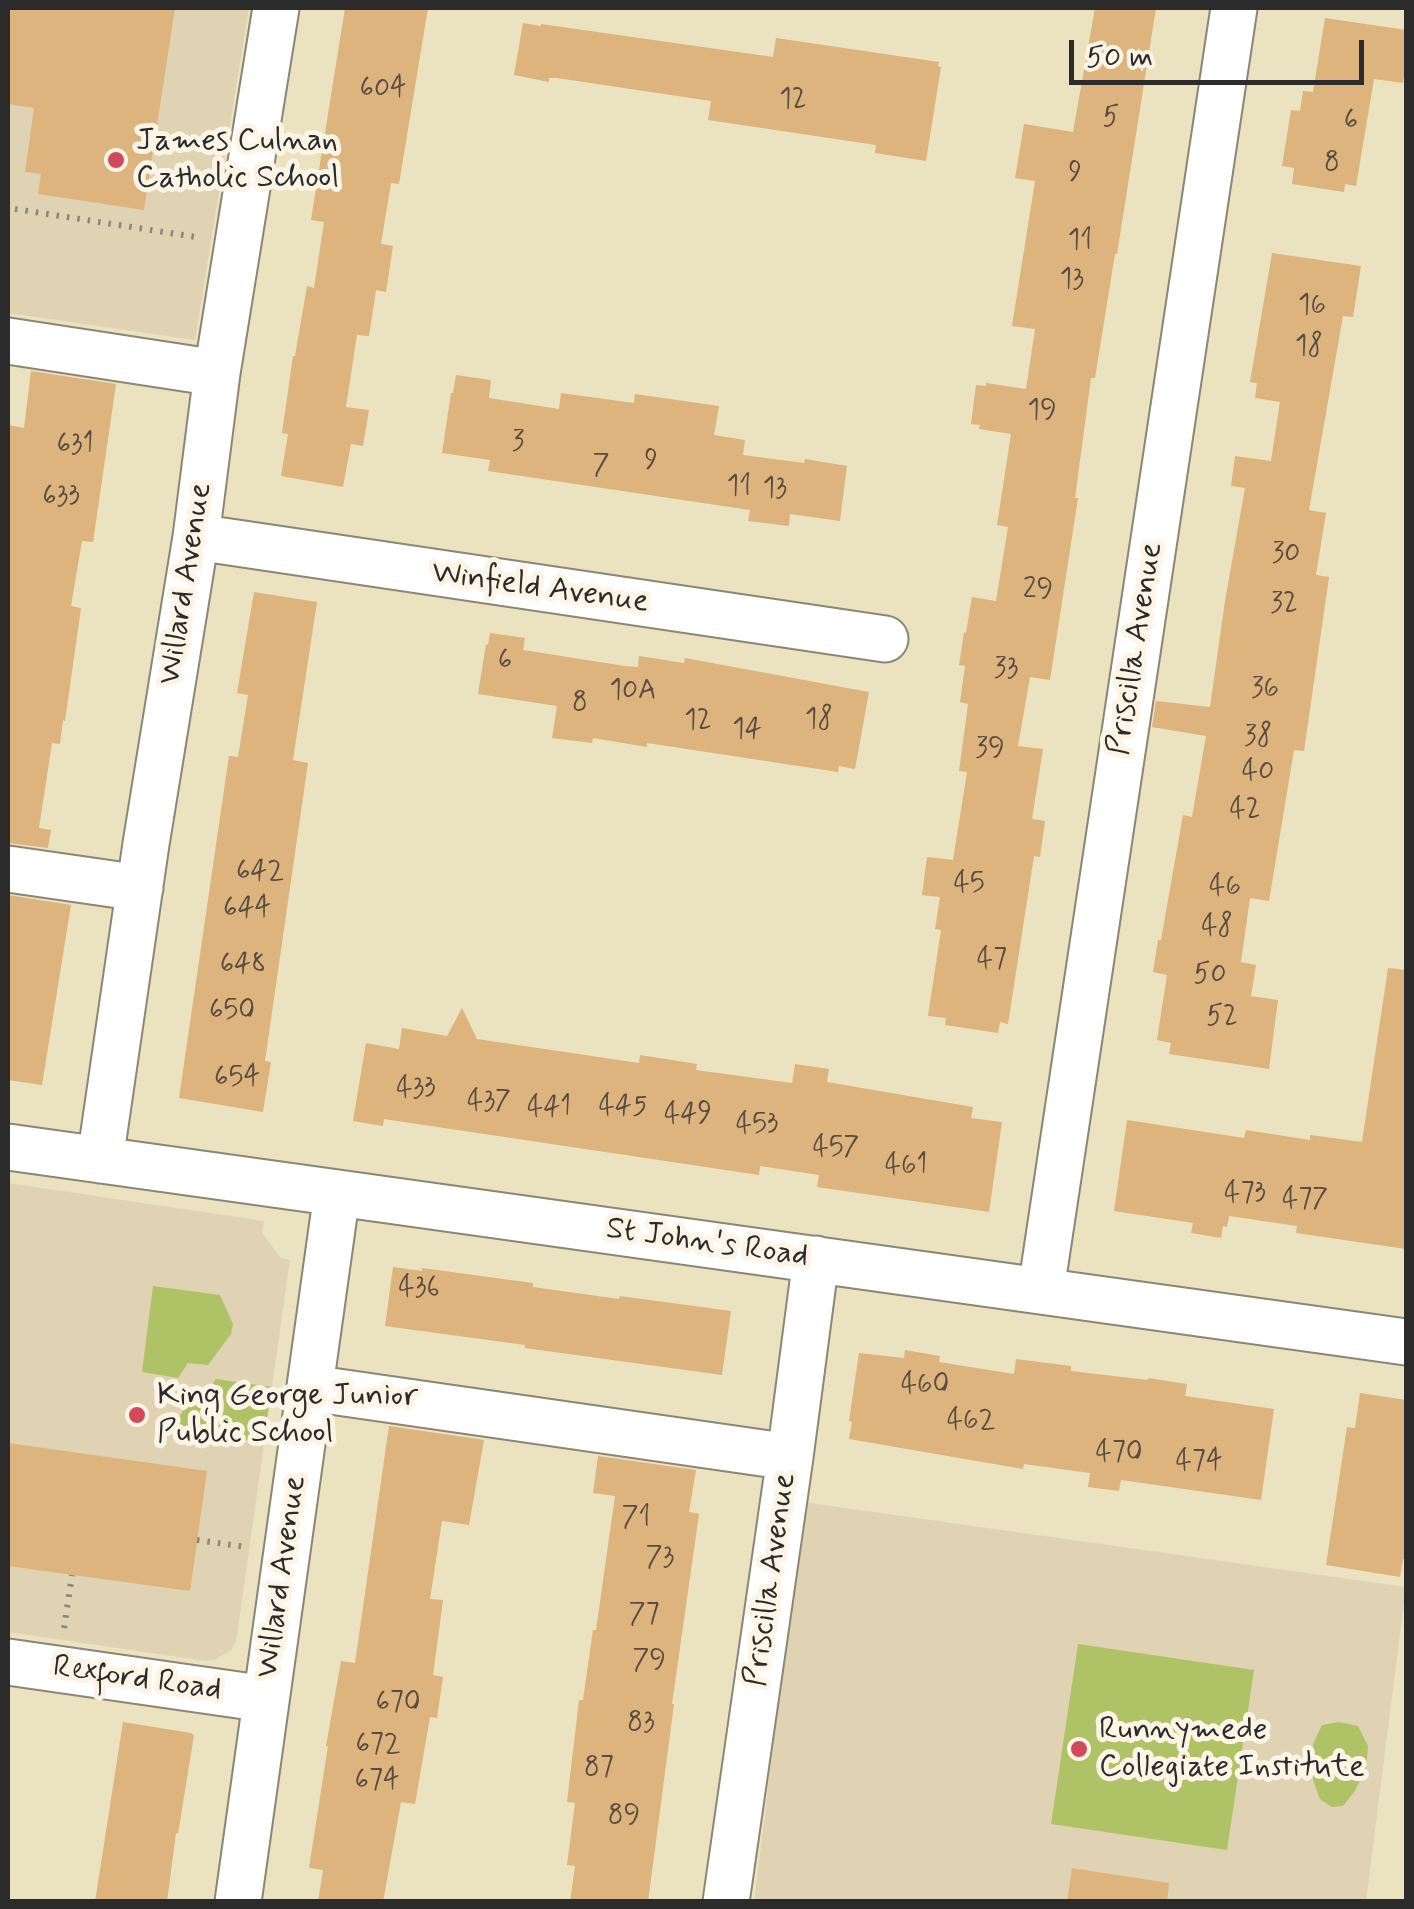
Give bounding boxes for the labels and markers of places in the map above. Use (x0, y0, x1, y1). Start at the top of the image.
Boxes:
place label: James Culnan Catholic School (136, 123, 339, 198)
marker: James Culnan Catholic School (105, 149, 127, 171)
place label: King George Junior Public School (157, 1378, 418, 1453)
marker: King George Junior Public School (126, 1404, 148, 1426)
place label: Runnymede Collegiate Institute (1099, 1712, 1365, 1787)
marker: Runnymede Collegiate Institute (1068, 1738, 1090, 1760)

